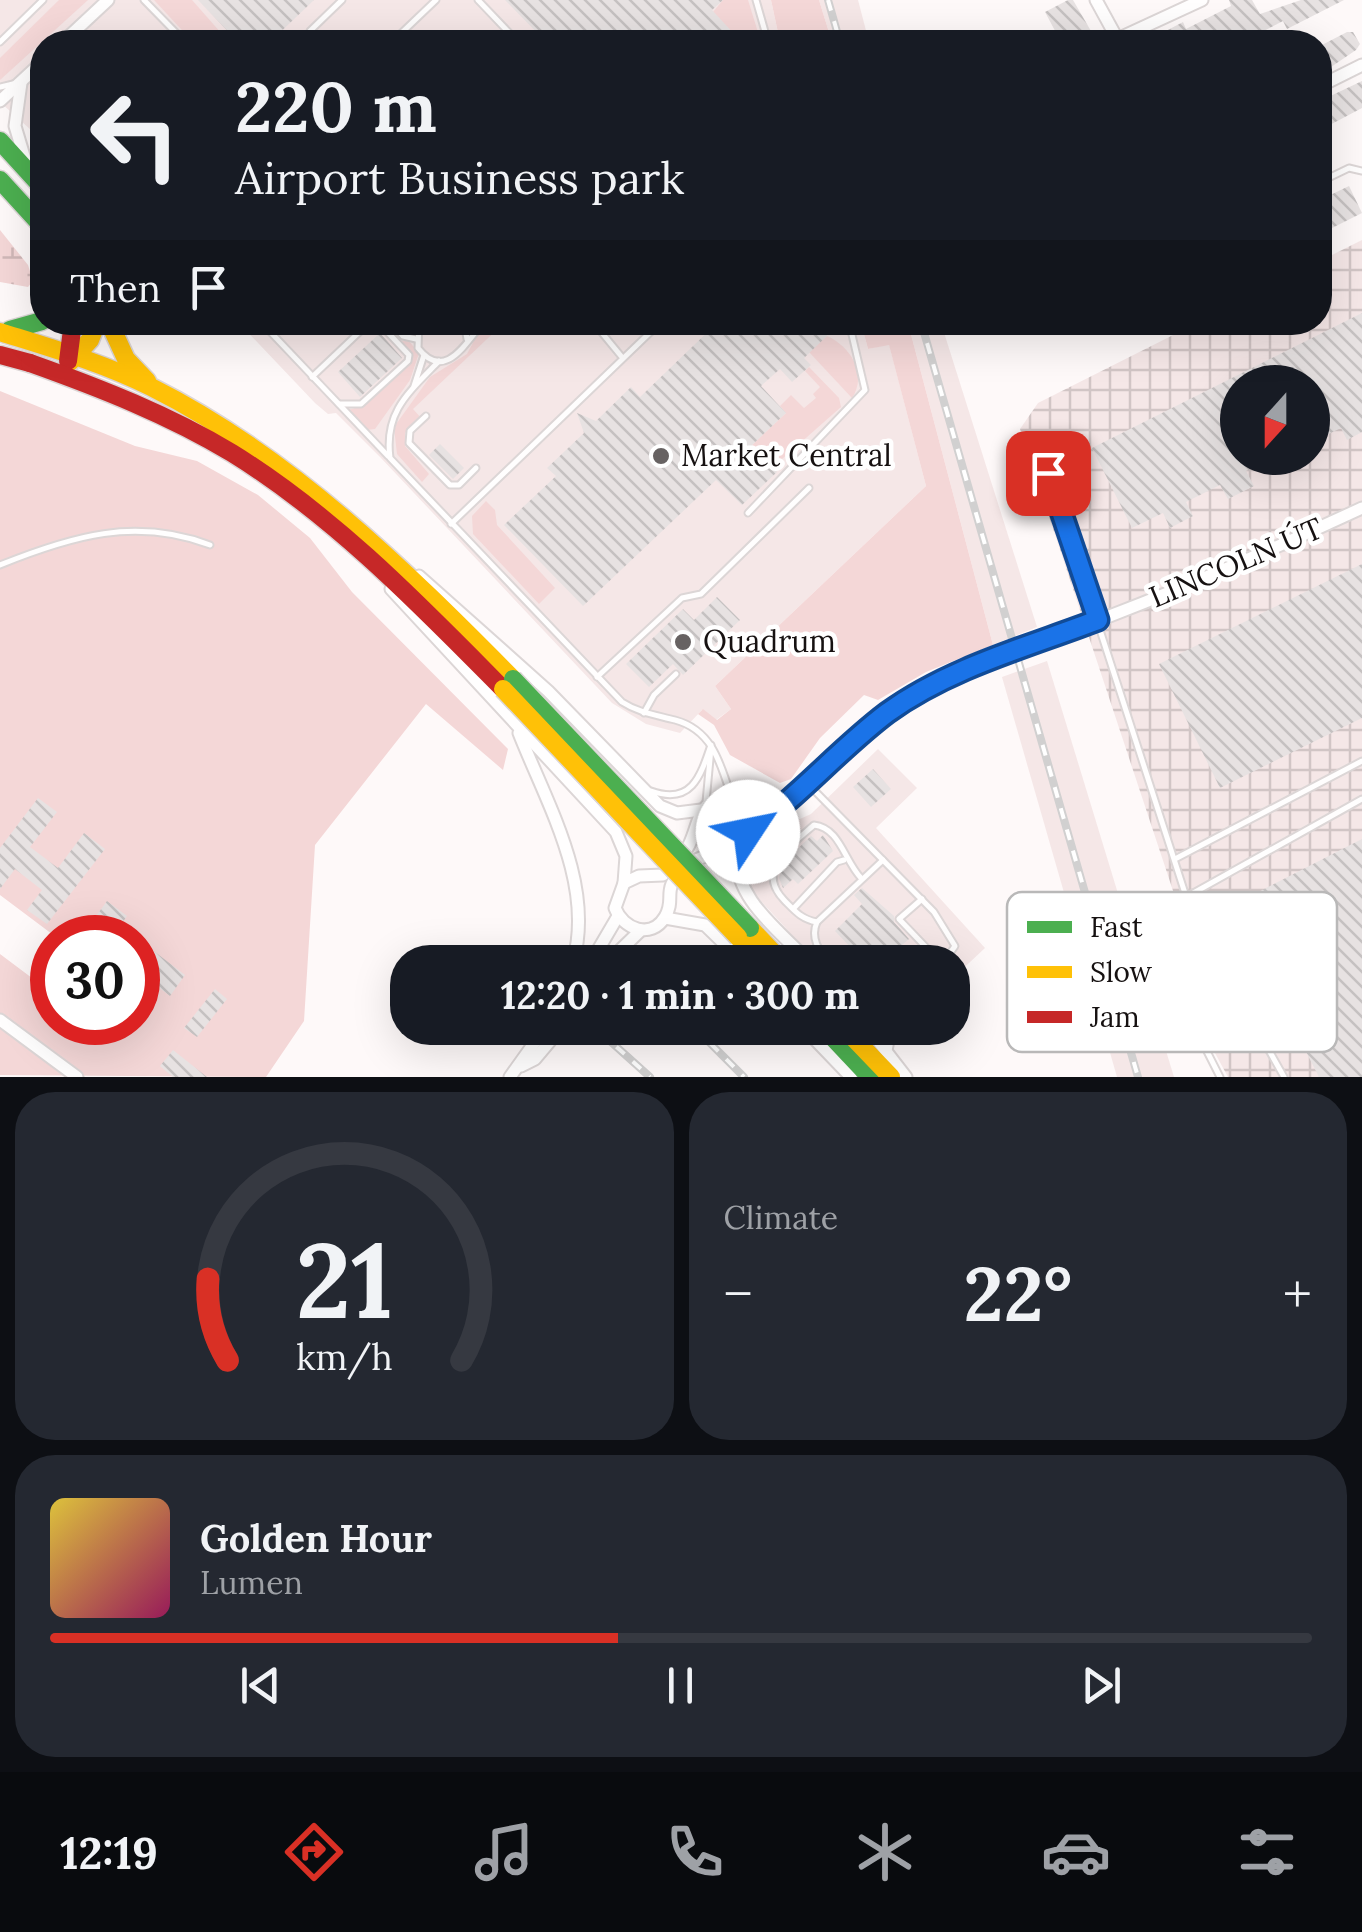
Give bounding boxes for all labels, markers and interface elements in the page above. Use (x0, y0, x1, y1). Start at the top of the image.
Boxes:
text: 220 m (235, 62, 437, 151)
icon: left (70, 70, 200, 200)
text: Airport Business park (235, 149, 684, 206)
icon: arrive (181, 260, 236, 315)
text: Then (70, 264, 161, 312)
north arrow (1220, 365, 1330, 475)
map controls (1220, 365, 1330, 475)
pin (1006, 431, 1091, 516)
place label: Market Central (681, 436, 892, 474)
marker: Market Central (650, 445, 672, 467)
icon: arrive (1021, 446, 1076, 501)
street label: LINCOLN ÚT (1143, 509, 1328, 616)
place label: Quadrum (703, 622, 836, 660)
marker: Quadrum (672, 631, 694, 653)
position arrow (696, 780, 800, 884)
legend (1007, 892, 1337, 1052)
text: Fast (1090, 909, 1143, 945)
speed limit sign: 30 (30, 915, 160, 1045)
text: Slow (1090, 954, 1153, 990)
text: 12:20 · 1 min · 300 m (501, 971, 859, 1019)
text: Jam (1089, 999, 1140, 1035)
text: Climate (724, 1197, 838, 1238)
text: 21 (295, 1213, 393, 1346)
text: 22° (963, 1246, 1072, 1342)
text: − (724, 1259, 753, 1329)
text: + (1283, 1259, 1312, 1329)
text: km/h (296, 1334, 393, 1380)
text: Golden Hour (200, 1514, 432, 1562)
text: Lumen (200, 1562, 303, 1603)
icon: previous (233, 1658, 288, 1713)
icon: pause (653, 1658, 708, 1713)
icon: next (1074, 1658, 1129, 1713)
icon: directions (279, 1817, 349, 1887)
icon: music (469, 1817, 539, 1887)
icon: phone (660, 1817, 730, 1887)
icon: climate (850, 1817, 920, 1887)
icon: car (1041, 1817, 1111, 1887)
icon: filters (1232, 1817, 1302, 1887)
text: 12:19 (60, 1824, 158, 1881)

